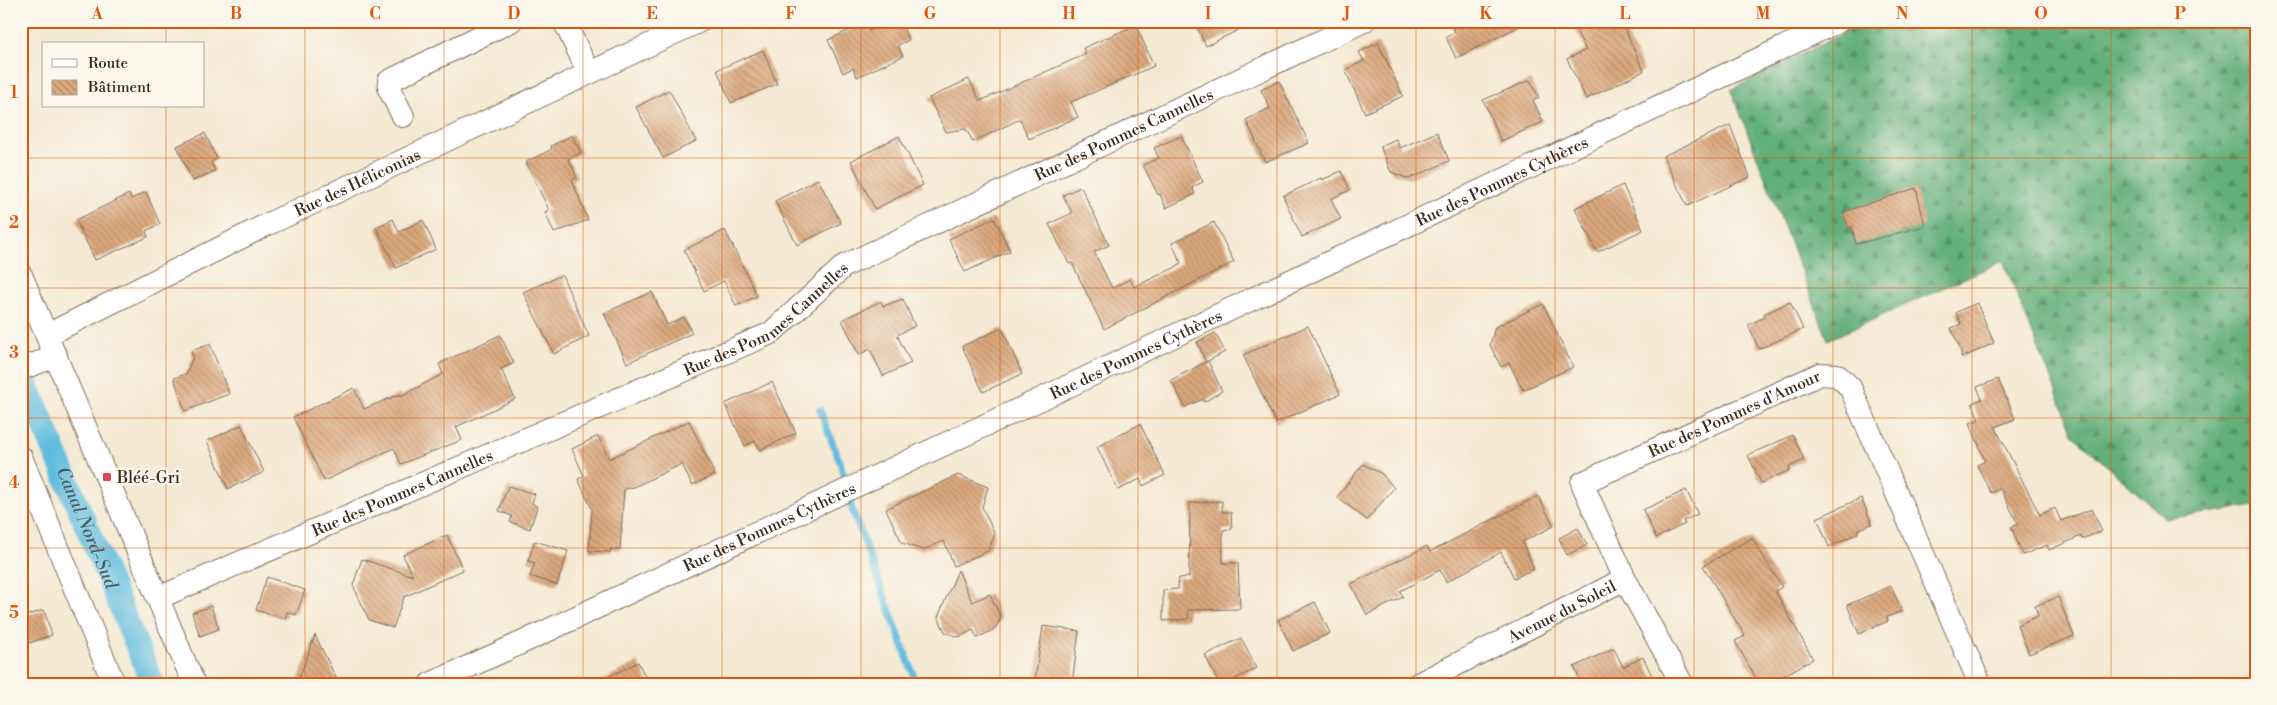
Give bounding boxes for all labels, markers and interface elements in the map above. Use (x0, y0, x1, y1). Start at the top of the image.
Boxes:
text: A (90, 4, 103, 24)
text: B (230, 4, 242, 24)
text: C (369, 4, 381, 24)
text: D (508, 4, 521, 24)
text: E (646, 4, 658, 24)
text: F (785, 4, 797, 24)
text: G (924, 4, 937, 24)
text: H (1062, 4, 1076, 24)
text: I (1205, 4, 1211, 24)
text: J (1342, 4, 1350, 24)
text: K (1480, 4, 1494, 24)
text: L (1620, 4, 1631, 24)
text: M (1756, 4, 1771, 24)
text: N (1896, 4, 1909, 24)
text: O (2034, 4, 2048, 24)
text: P (2174, 4, 2186, 24)
legend (42, 42, 205, 108)
text: Route (88, 54, 128, 73)
text: Bâtiment (87, 78, 152, 97)
text: 1 (10, 83, 18, 103)
street label: Rue des Pommes Cannelles (1031, 84, 1217, 186)
street label: Rue des Pommes Cythères (1413, 132, 1592, 231)
street label: Rue des Héliconias (292, 145, 424, 221)
text: 2 (9, 213, 19, 233)
street label: Rue des Pommes Cannelles (681, 258, 853, 381)
street label: Rue des Pommes Cythères (1047, 306, 1225, 404)
text: 3 (9, 343, 19, 363)
street label: Rue des Pommes d'Amour (1645, 366, 1824, 462)
street label: Rue des Pommes Cannelles (309, 445, 496, 541)
water label: Canal Nord-Sud (51, 463, 123, 593)
place label: Bléé-Gri (116, 468, 180, 488)
marker: Bléé-Gri (101, 471, 113, 483)
text: 4 (9, 473, 20, 493)
street label: Rue des Pommes Cythères (680, 478, 859, 576)
street label: Avenue du Soleil (1504, 576, 1620, 648)
text: 5 (9, 603, 19, 623)

